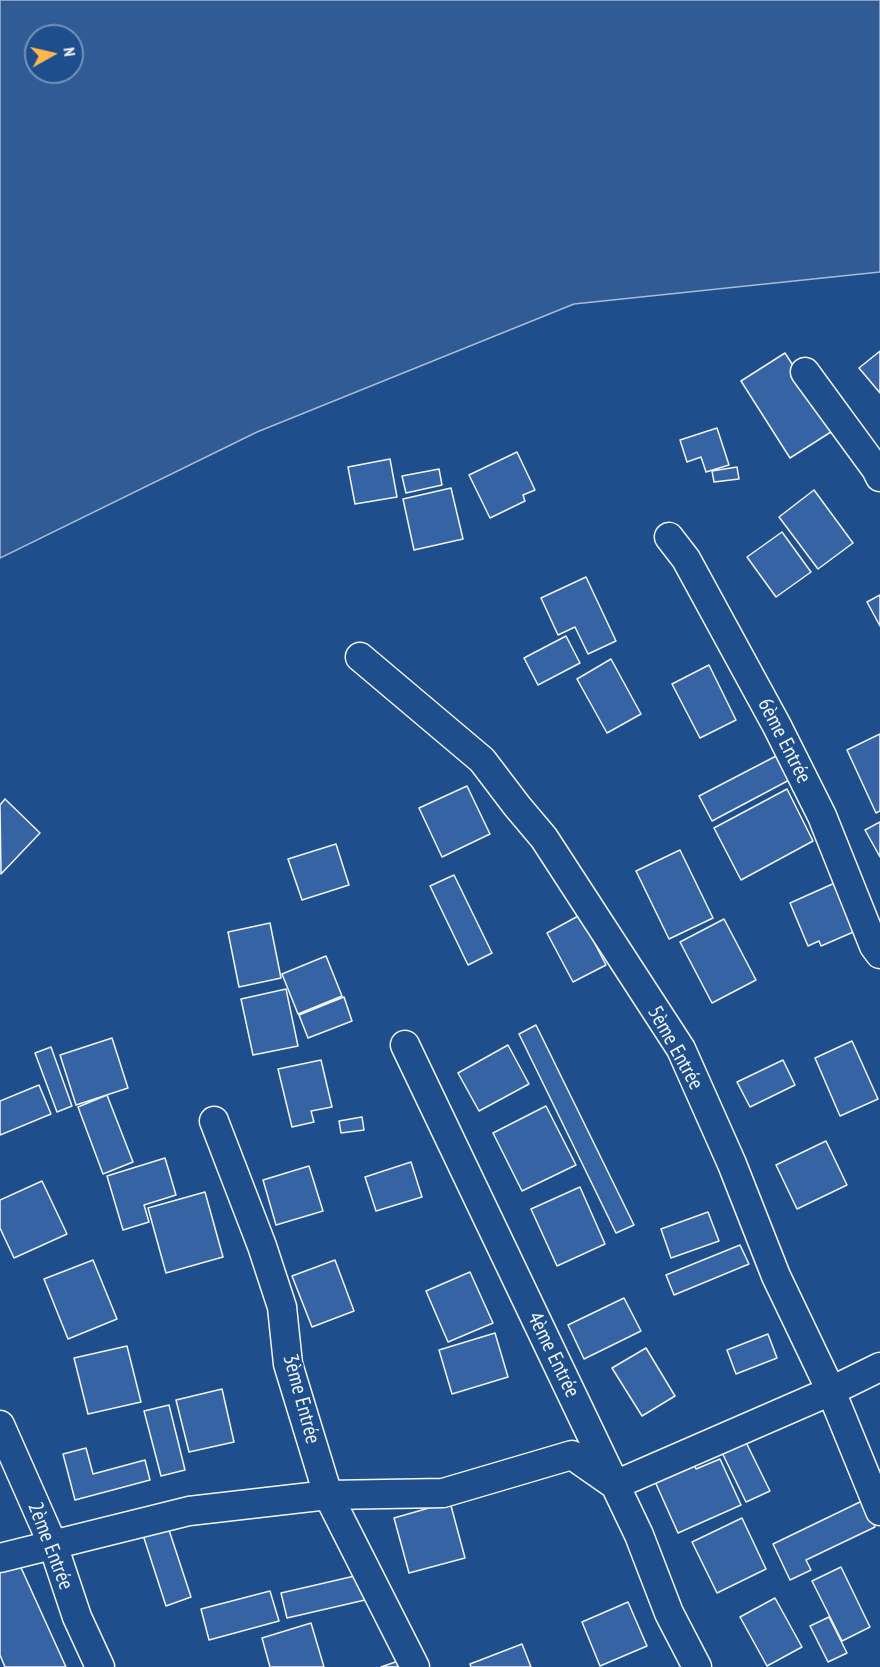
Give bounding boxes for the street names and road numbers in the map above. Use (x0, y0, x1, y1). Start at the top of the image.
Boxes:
street label: 6ème Entrée (752, 694, 816, 788)
street label: 5ème Entrée (642, 1002, 708, 1094)
street label: 4ème Entrée (522, 1308, 584, 1402)
street label: 3ème Entrée (277, 1351, 325, 1447)
street label: 2ème Entrée (22, 1499, 78, 1593)

